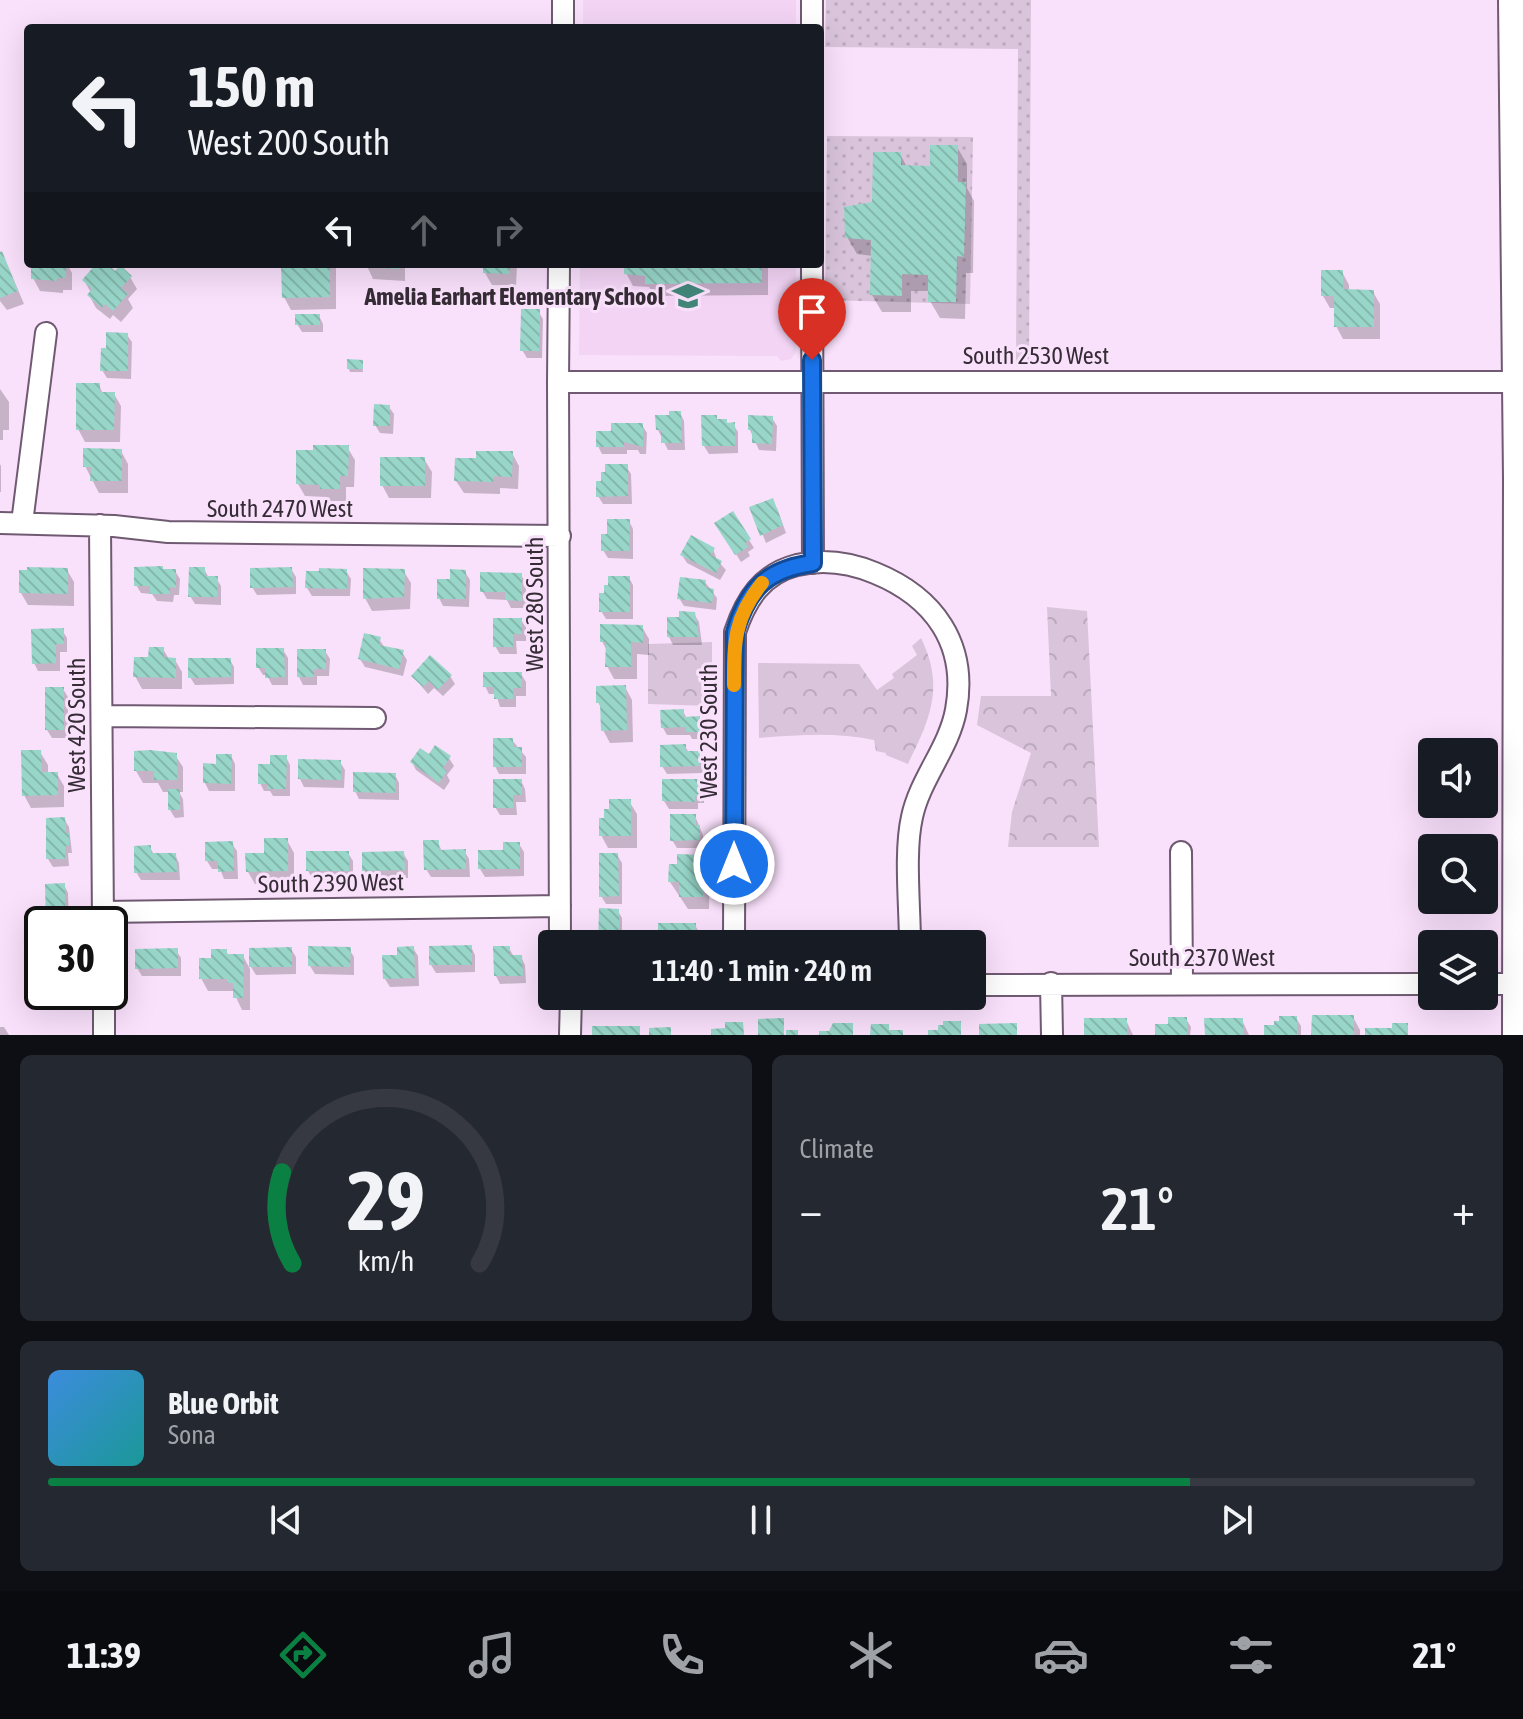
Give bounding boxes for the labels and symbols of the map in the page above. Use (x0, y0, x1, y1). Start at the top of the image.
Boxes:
pin (778, 278, 846, 360)
school or university icon: Amelia Earhart Elementary School (671, 279, 705, 313)
place label: Amelia Earhart Elementary School (364, 283, 665, 310)
street label: South 2530 West (963, 342, 1109, 369)
street label: South 2470 West (207, 495, 353, 522)
street label: West 280 South (521, 537, 548, 671)
street label: West 420 South (63, 658, 90, 792)
street label: West 230 South (695, 664, 722, 798)
position arrow (692, 822, 776, 906)
street label: South 2390 West (258, 868, 404, 898)
speed limit sign: 30 (24, 906, 128, 1010)
street label: South 2370 West (1129, 944, 1275, 971)

